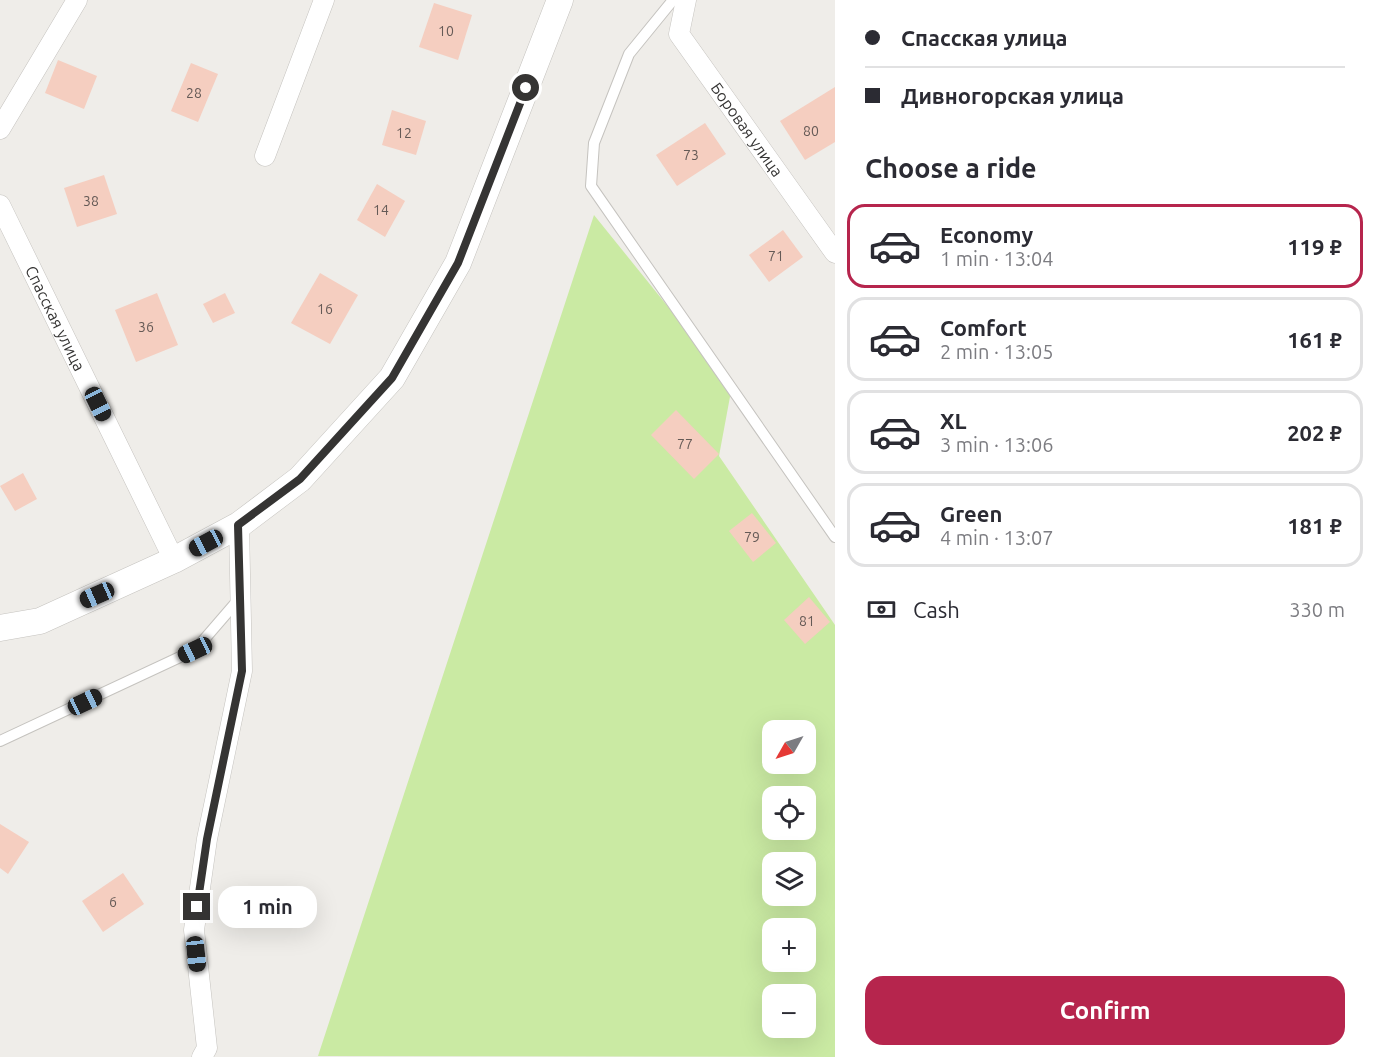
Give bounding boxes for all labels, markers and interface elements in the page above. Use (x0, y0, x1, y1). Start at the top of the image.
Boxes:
house number: 10 (438, 23, 454, 39)
text: Спасская улица (901, 25, 1068, 50)
route start (512, 74, 539, 101)
street label: Боровая улица (707, 79, 787, 180)
text: Дивногорская улица (901, 83, 1124, 108)
house number: 28 (186, 85, 202, 101)
house number: 80 (803, 123, 819, 139)
house number: 12 (396, 125, 412, 141)
house number: 73 (683, 147, 699, 163)
text: Choose a ride (865, 153, 1037, 183)
house number: 38 (83, 193, 99, 209)
house number: 14 (373, 202, 389, 218)
icon: car (868, 219, 922, 273)
text: Economy (940, 222, 1033, 247)
text: 119 ₽ (1287, 234, 1342, 259)
text: 1 min · 13:04 (940, 247, 1054, 270)
house number: 71 (768, 248, 784, 264)
street label: Спасская улица (22, 263, 89, 374)
house number: 16 (317, 301, 333, 317)
icon: car (868, 312, 922, 366)
text: Comfort (940, 315, 1027, 340)
house number: 36 (138, 319, 154, 335)
text: 161 ₽ (1287, 327, 1342, 352)
text: 2 min · 13:05 (940, 340, 1054, 363)
car (82, 384, 114, 424)
icon: car (868, 405, 922, 459)
text: XL (940, 408, 967, 433)
text: 202 ₽ (1287, 420, 1342, 445)
text: 3 min · 13:06 (940, 433, 1054, 456)
house number: 77 (677, 436, 693, 452)
icon: car (868, 498, 922, 552)
text: Green (940, 501, 1002, 526)
text: 181 ₽ (1287, 513, 1342, 538)
text: 4 min · 13:07 (940, 526, 1054, 549)
car (186, 527, 226, 559)
house number: 79 (744, 529, 760, 545)
car (77, 579, 117, 611)
icon: cash (865, 593, 898, 626)
text: Cash (913, 597, 960, 622)
text: 330 m (1289, 598, 1345, 621)
house number: 81 (799, 613, 815, 629)
car (175, 634, 215, 666)
car (65, 686, 105, 718)
north arrow (762, 720, 816, 774)
map controls (762, 720, 816, 1038)
button: locate (762, 786, 816, 840)
button: layers (762, 852, 816, 906)
callout: 1 min (218, 886, 317, 928)
route end (183, 893, 210, 920)
house number: 6 (109, 894, 117, 910)
text: 1 min (242, 895, 293, 918)
button: + (762, 918, 816, 972)
car (185, 935, 207, 973)
button: Confirm (865, 976, 1345, 1045)
button: − (762, 984, 816, 1038)

